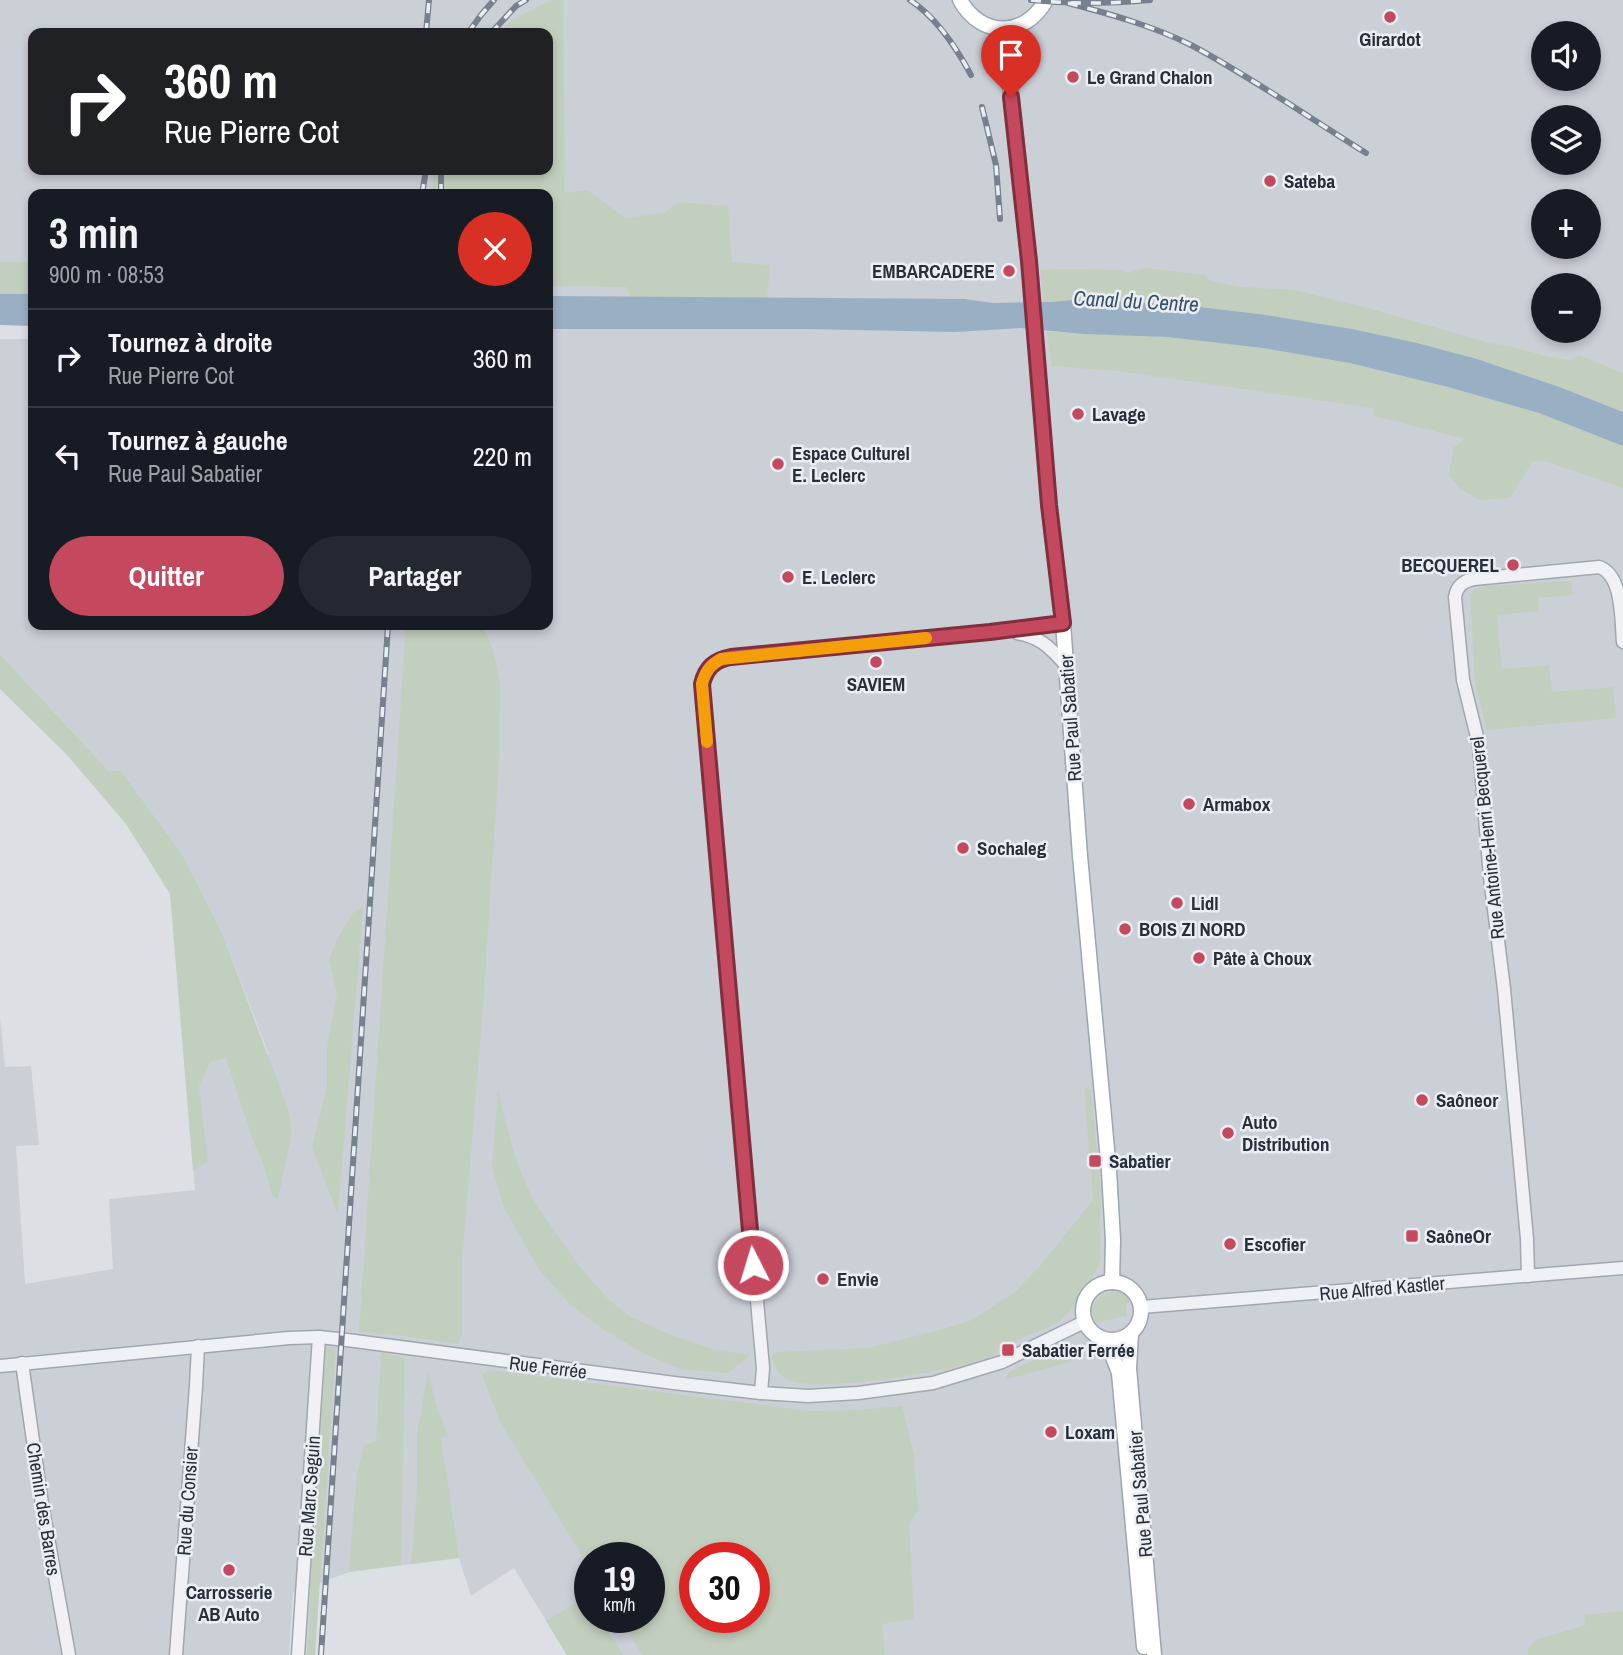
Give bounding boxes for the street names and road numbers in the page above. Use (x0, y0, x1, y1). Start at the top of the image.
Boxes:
street label: Rue Paul Sabatier (1053, 653, 1087, 782)
street label: Rue Antoine-Henri Becquerel (1463, 735, 1511, 941)
street label: Rue Alfred Kastler (1318, 1270, 1446, 1306)
street label: Rue Ferrée (508, 1349, 588, 1385)
street label: Rue Paul Sabatier (1121, 1429, 1158, 1559)
street label: Rue Marc Seguin (292, 1435, 326, 1557)
street label: Chemin des Barres (21, 1441, 67, 1578)
street label: Rue du Consier (170, 1445, 204, 1556)

